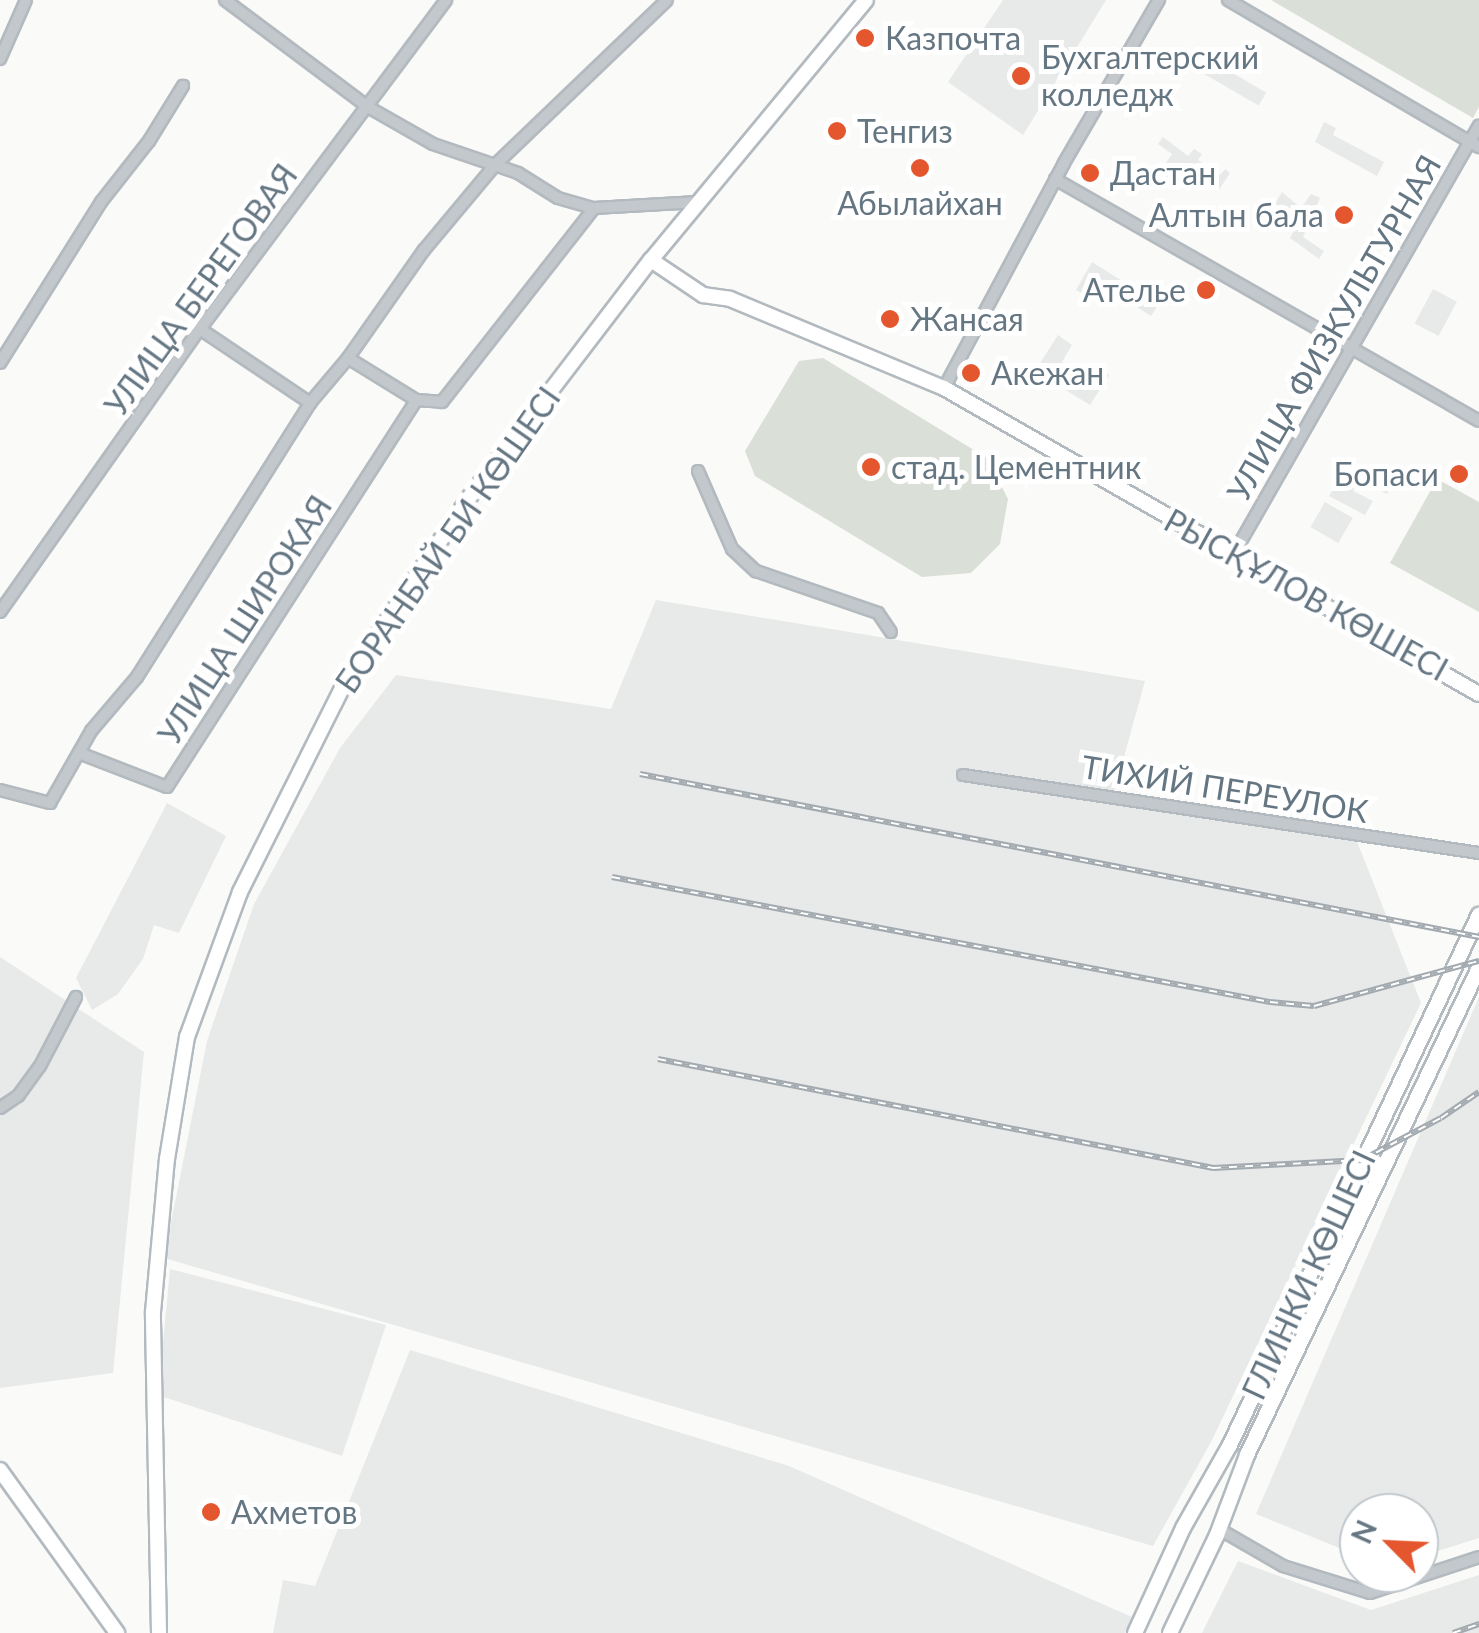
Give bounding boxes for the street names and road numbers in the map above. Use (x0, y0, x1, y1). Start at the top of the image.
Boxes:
street label: УЛИЦА ФИЗКУЛЬТУРНАЯ (1219, 148, 1449, 508)
street label: УЛИЦА БЕРЕГОВАЯ (97, 157, 305, 423)
street label: БОРАНБАЙ БИ КӨШЕСІ (328, 380, 568, 700)
street label: УЛИЦА ШИРОКАЯ (150, 489, 340, 751)
street label: РЫСҚҰЛОВ КӨШЕСІ (1158, 501, 1454, 689)
street label: ТИХИЙ ПЕРЕУЛОК (1079, 747, 1371, 831)
street label: ГЛИНКИ КӨШЕСІ (1235, 1145, 1383, 1405)

